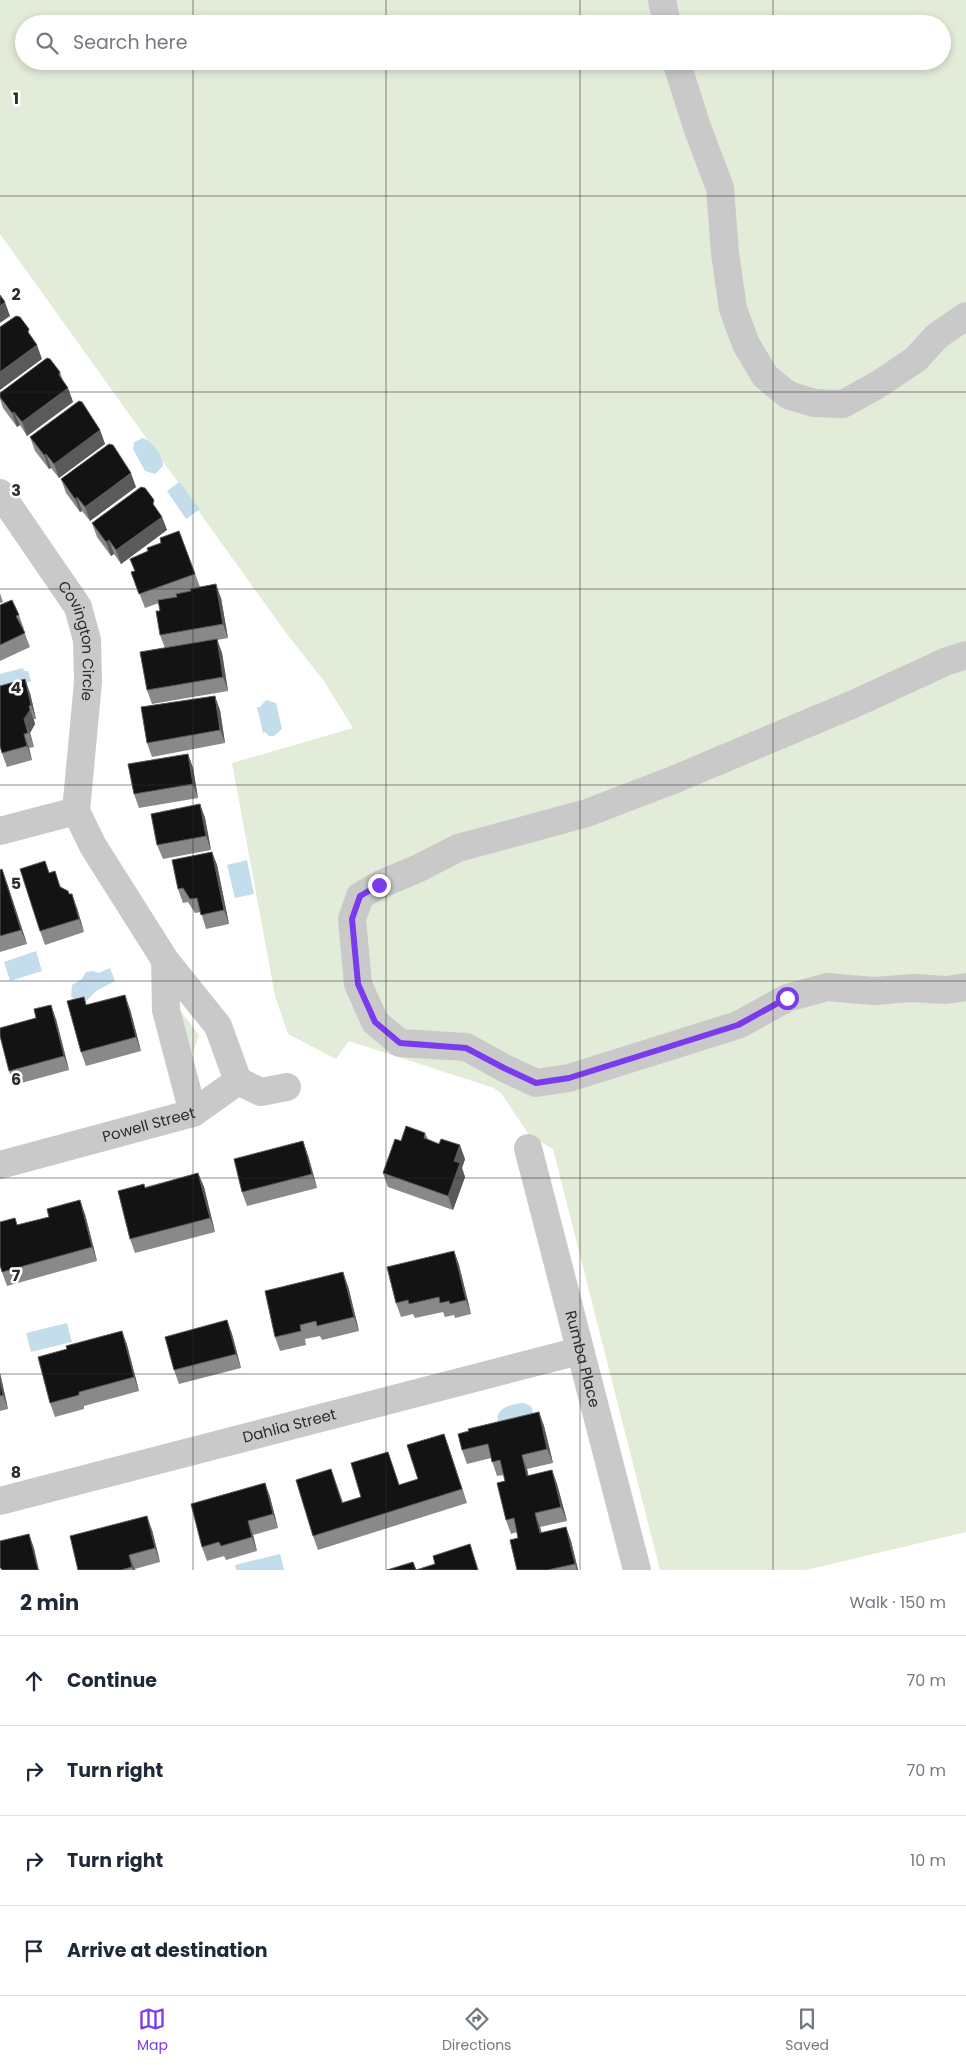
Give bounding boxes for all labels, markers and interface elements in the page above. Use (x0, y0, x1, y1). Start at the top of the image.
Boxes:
search box (15, 15, 951, 70)
icon: search (33, 29, 61, 57)
text: Search here (73, 29, 187, 56)
text: 1 (13, 87, 19, 110)
text: 2 (11, 283, 21, 306)
text: 3 (11, 479, 21, 502)
street label: Covington Circle (53, 576, 99, 702)
text: 4 (11, 676, 22, 699)
text: 5 (11, 872, 21, 895)
route end (368, 874, 391, 897)
route start (776, 987, 799, 1010)
text: 6 (11, 1068, 21, 1091)
street label: Powell Street (100, 1102, 197, 1147)
text: 7 (12, 1264, 21, 1287)
street label: Rumba Place (560, 1308, 606, 1410)
street label: Dahlia Street (240, 1403, 338, 1448)
text: 8 (11, 1461, 21, 1484)
text: 2 min (20, 1588, 79, 1617)
text: Walk · 150 m (849, 1591, 946, 1614)
icon: ahead (20, 1667, 48, 1695)
text: Continue (67, 1667, 157, 1694)
text: 70 m (906, 1669, 946, 1692)
icon: right (20, 1757, 48, 1785)
text: Turn right (67, 1757, 163, 1784)
text: 70 m (906, 1759, 946, 1782)
icon: right (20, 1847, 48, 1875)
text: Turn right (67, 1847, 163, 1874)
text: 10 m (910, 1849, 946, 1872)
icon: arrive (20, 1937, 48, 1965)
text: Arrive at destination (67, 1937, 268, 1964)
tab: Map (137, 2005, 168, 2056)
tab: Directions (442, 2005, 511, 2056)
tab: Saved (785, 2005, 829, 2056)

